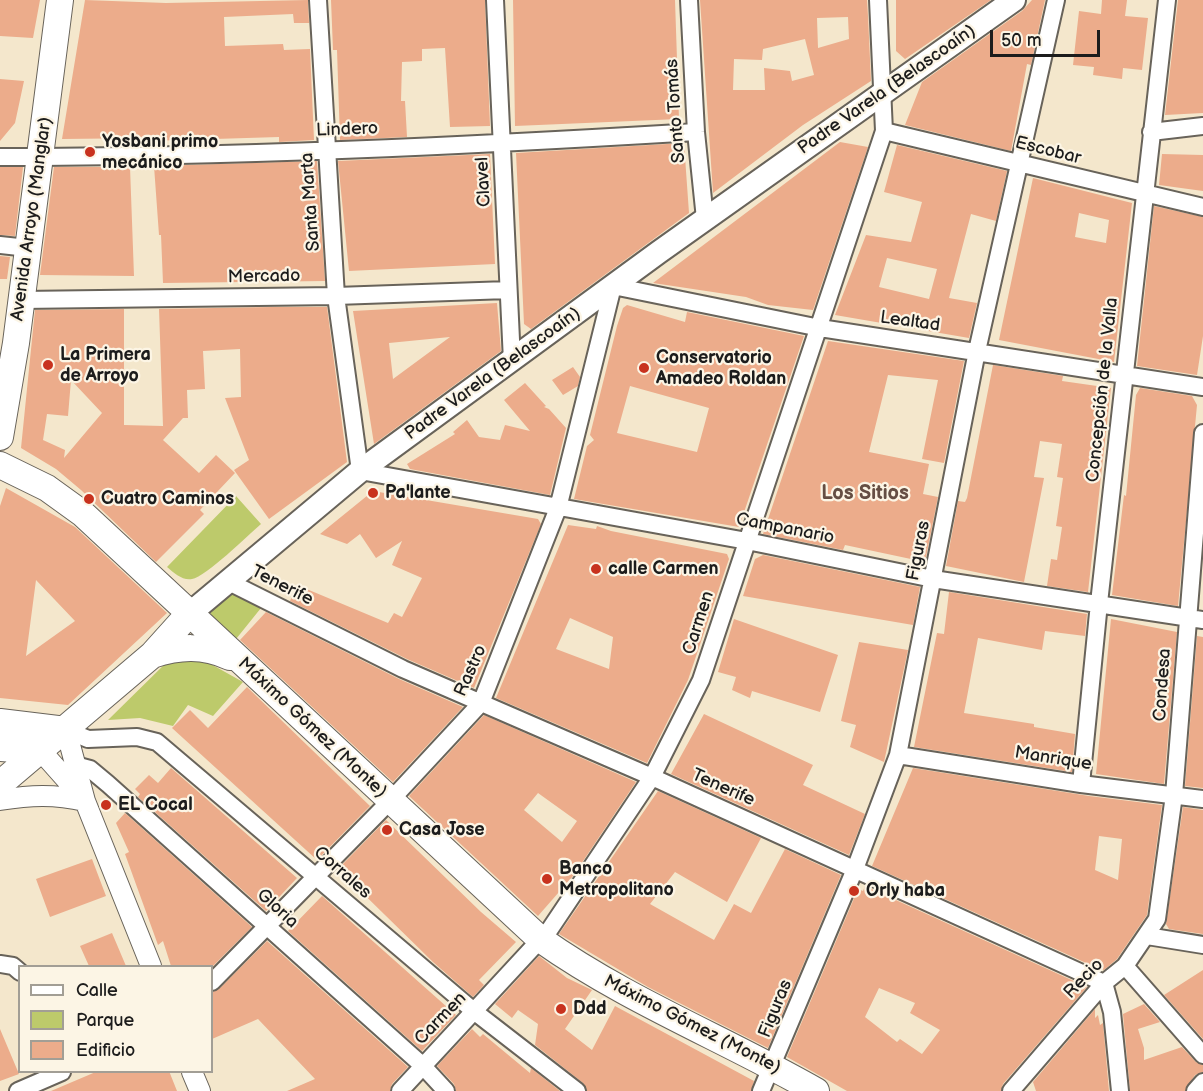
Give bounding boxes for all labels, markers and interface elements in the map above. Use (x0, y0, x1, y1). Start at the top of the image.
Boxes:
scale bar (993, 18, 1102, 56)
street label: Padre Varela (Belascoaín) (794, 20, 980, 160)
text: 50 m (1001, 30, 1042, 51)
street label: Santo Tomás (662, 58, 690, 164)
street label: Avenida Arroyo (Manglar) (7, 116, 57, 322)
street label: Lindero (316, 118, 378, 142)
place label: Yosbani primo mecánico (102, 131, 218, 174)
street label: Escobar (1013, 132, 1083, 170)
marker: Yosbani primo mecánico (83, 145, 97, 159)
street label: Santa Marta (297, 152, 325, 252)
street label: Clavel (472, 156, 496, 208)
street label: Mercado (227, 266, 301, 288)
street label: Concepción de la Valla (1083, 297, 1123, 483)
street label: Padre Varela (Belascoaín) (401, 303, 585, 445)
street label: Lealtad (879, 307, 941, 337)
place label: La Primera de Arroyo (60, 344, 151, 386)
place label: Conservatorio Amadeo Roldan (656, 347, 786, 389)
marker: La Primera de Arroyo (41, 358, 55, 372)
marker: Conservatorio Amadeo Roldan (637, 361, 651, 375)
place label: Pa'lante (385, 482, 451, 504)
district label: Los Sitios (821, 482, 909, 506)
marker: Pa'lante (366, 486, 380, 500)
place label: Cuatro Caminos (101, 488, 234, 510)
marker: Cuatro Caminos (82, 492, 96, 506)
street label: Campanario (734, 509, 836, 549)
street label: Figuras (903, 519, 935, 583)
place label: calle Carmen (608, 558, 718, 580)
street label: Tenerife (247, 561, 317, 611)
marker: calle Carmen (589, 562, 603, 576)
street label: Carmen (679, 589, 719, 657)
street label: Rastro (450, 642, 492, 700)
street label: Condesa (1150, 648, 1176, 722)
street label: Máximo Gómez (Monte) (233, 653, 391, 803)
street label: Manrique (1013, 742, 1093, 776)
street label: Tenerife (688, 765, 758, 811)
place label: EL Cocal (118, 794, 193, 816)
marker: EL Cocal (99, 798, 113, 812)
place label: Casa Jose (399, 819, 485, 841)
marker: Casa Jose (380, 823, 394, 837)
street label: Corrales (309, 842, 375, 904)
place label: Banco Metropolitano (559, 858, 674, 900)
marker: Banco Metropolitano (540, 872, 554, 886)
place label: Orly haba (866, 880, 945, 902)
marker: Orly haba (847, 884, 861, 898)
street label: Gloria (252, 885, 302, 933)
street label: Recio (1060, 954, 1108, 1004)
legend (18, 965, 213, 1073)
street label: Máximo Gómez (Monte) (600, 971, 784, 1079)
street label: Figuras (755, 977, 797, 1041)
text: Calle (76, 980, 118, 1001)
street label: Carmen (411, 988, 471, 1050)
place label: Ddd (573, 998, 607, 1020)
marker: Ddd (554, 1002, 568, 1016)
text: Parque (76, 1010, 134, 1031)
text: Edificio (76, 1040, 135, 1061)

